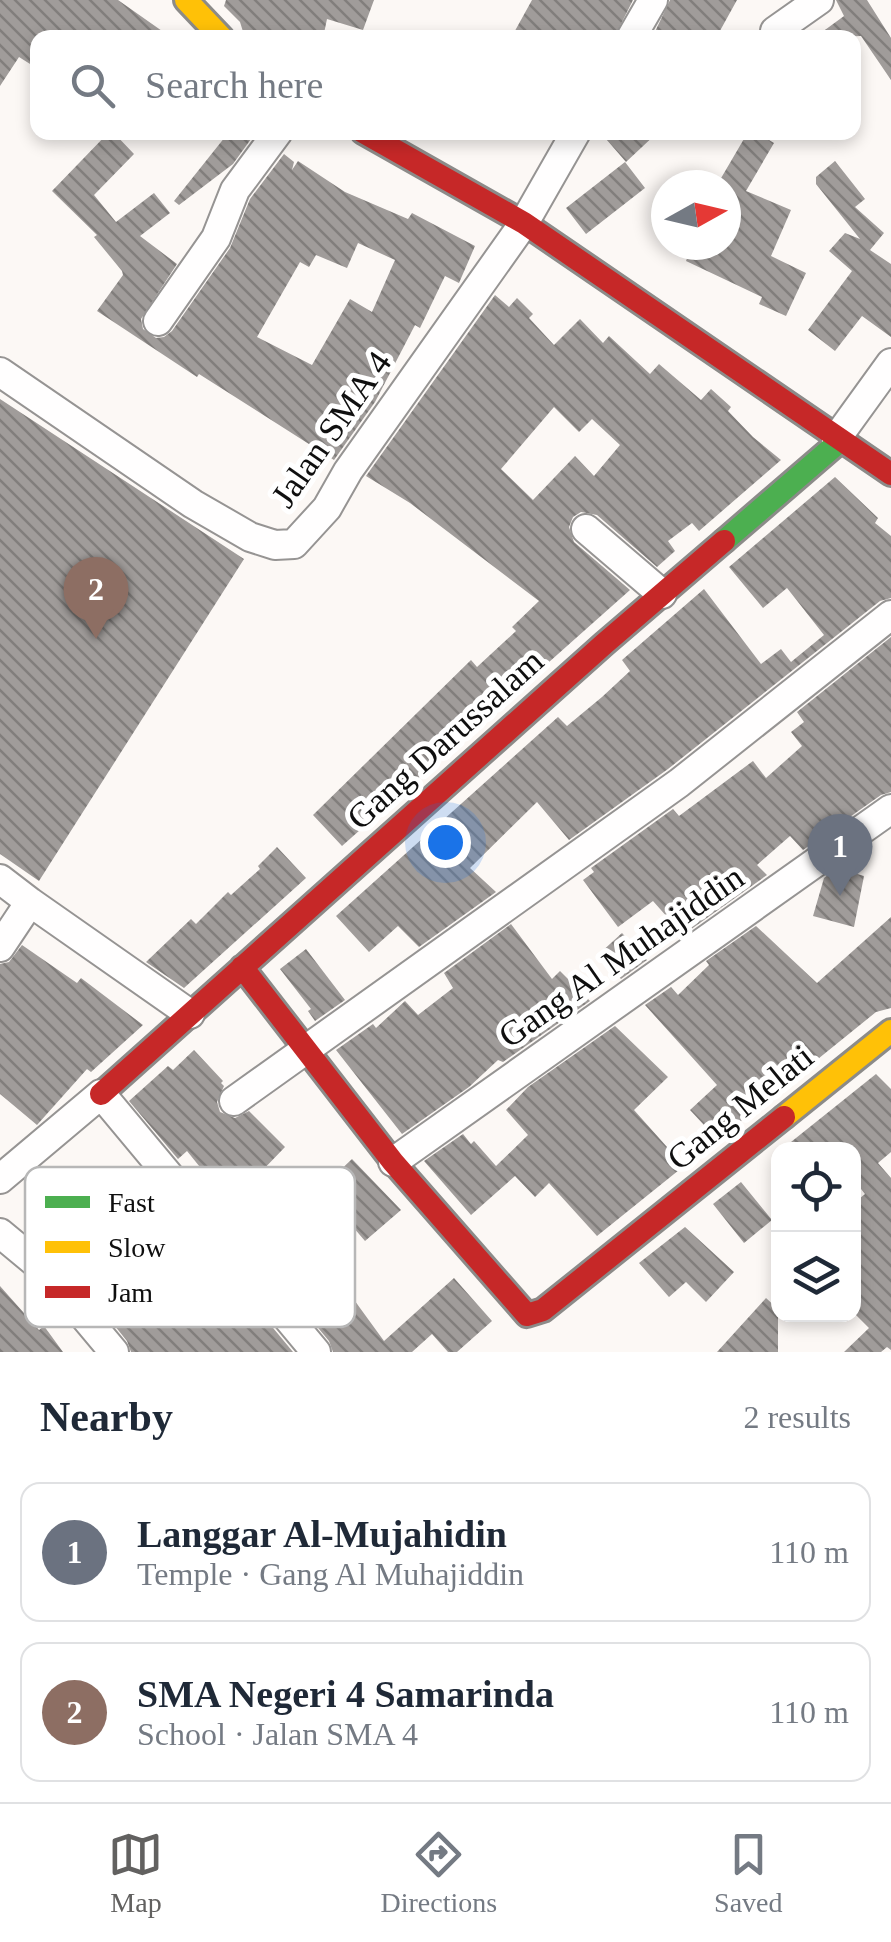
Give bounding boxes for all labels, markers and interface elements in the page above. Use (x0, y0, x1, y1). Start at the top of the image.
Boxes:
search box (30, 30, 861, 140)
icon: search (65, 58, 120, 113)
text: Search here (145, 64, 323, 106)
north arrow (651, 170, 741, 260)
street label: Jalan SMA 4 (264, 344, 399, 515)
pin: 2 (64, 556, 128, 639)
street label: Gang Darussalam (339, 641, 551, 837)
pin: 1 (808, 814, 872, 896)
your location (420, 817, 471, 868)
street label: Gang Al Muhajiddin (491, 857, 751, 1055)
street label: Gang Melati (660, 1037, 821, 1178)
map controls (771, 1142, 861, 1322)
button: locate (771, 1142, 861, 1232)
legend (25, 1167, 355, 1327)
text: Fast (108, 1187, 155, 1218)
text: Slow (108, 1232, 166, 1263)
button: layers (771, 1232, 861, 1322)
text: Jam (108, 1277, 153, 1308)
text: Nearby (40, 1394, 173, 1440)
text: 2 results (743, 1399, 851, 1435)
text: Langgar Al-Mujahidin (137, 1513, 507, 1555)
text: 1 (67, 1534, 83, 1570)
text: 110 m (769, 1534, 849, 1570)
text: Temple · Gang Al Muhajiddin (137, 1556, 524, 1592)
text: SMA Negeri 4 Samarinda (137, 1673, 554, 1715)
text: 2 (67, 1694, 83, 1730)
text: 110 m (769, 1694, 849, 1730)
text: School · Jalan SMA 4 (137, 1716, 418, 1752)
tab: Map (108, 1827, 163, 1919)
tab: Directions (380, 1827, 497, 1919)
tab: Saved (714, 1827, 783, 1919)

